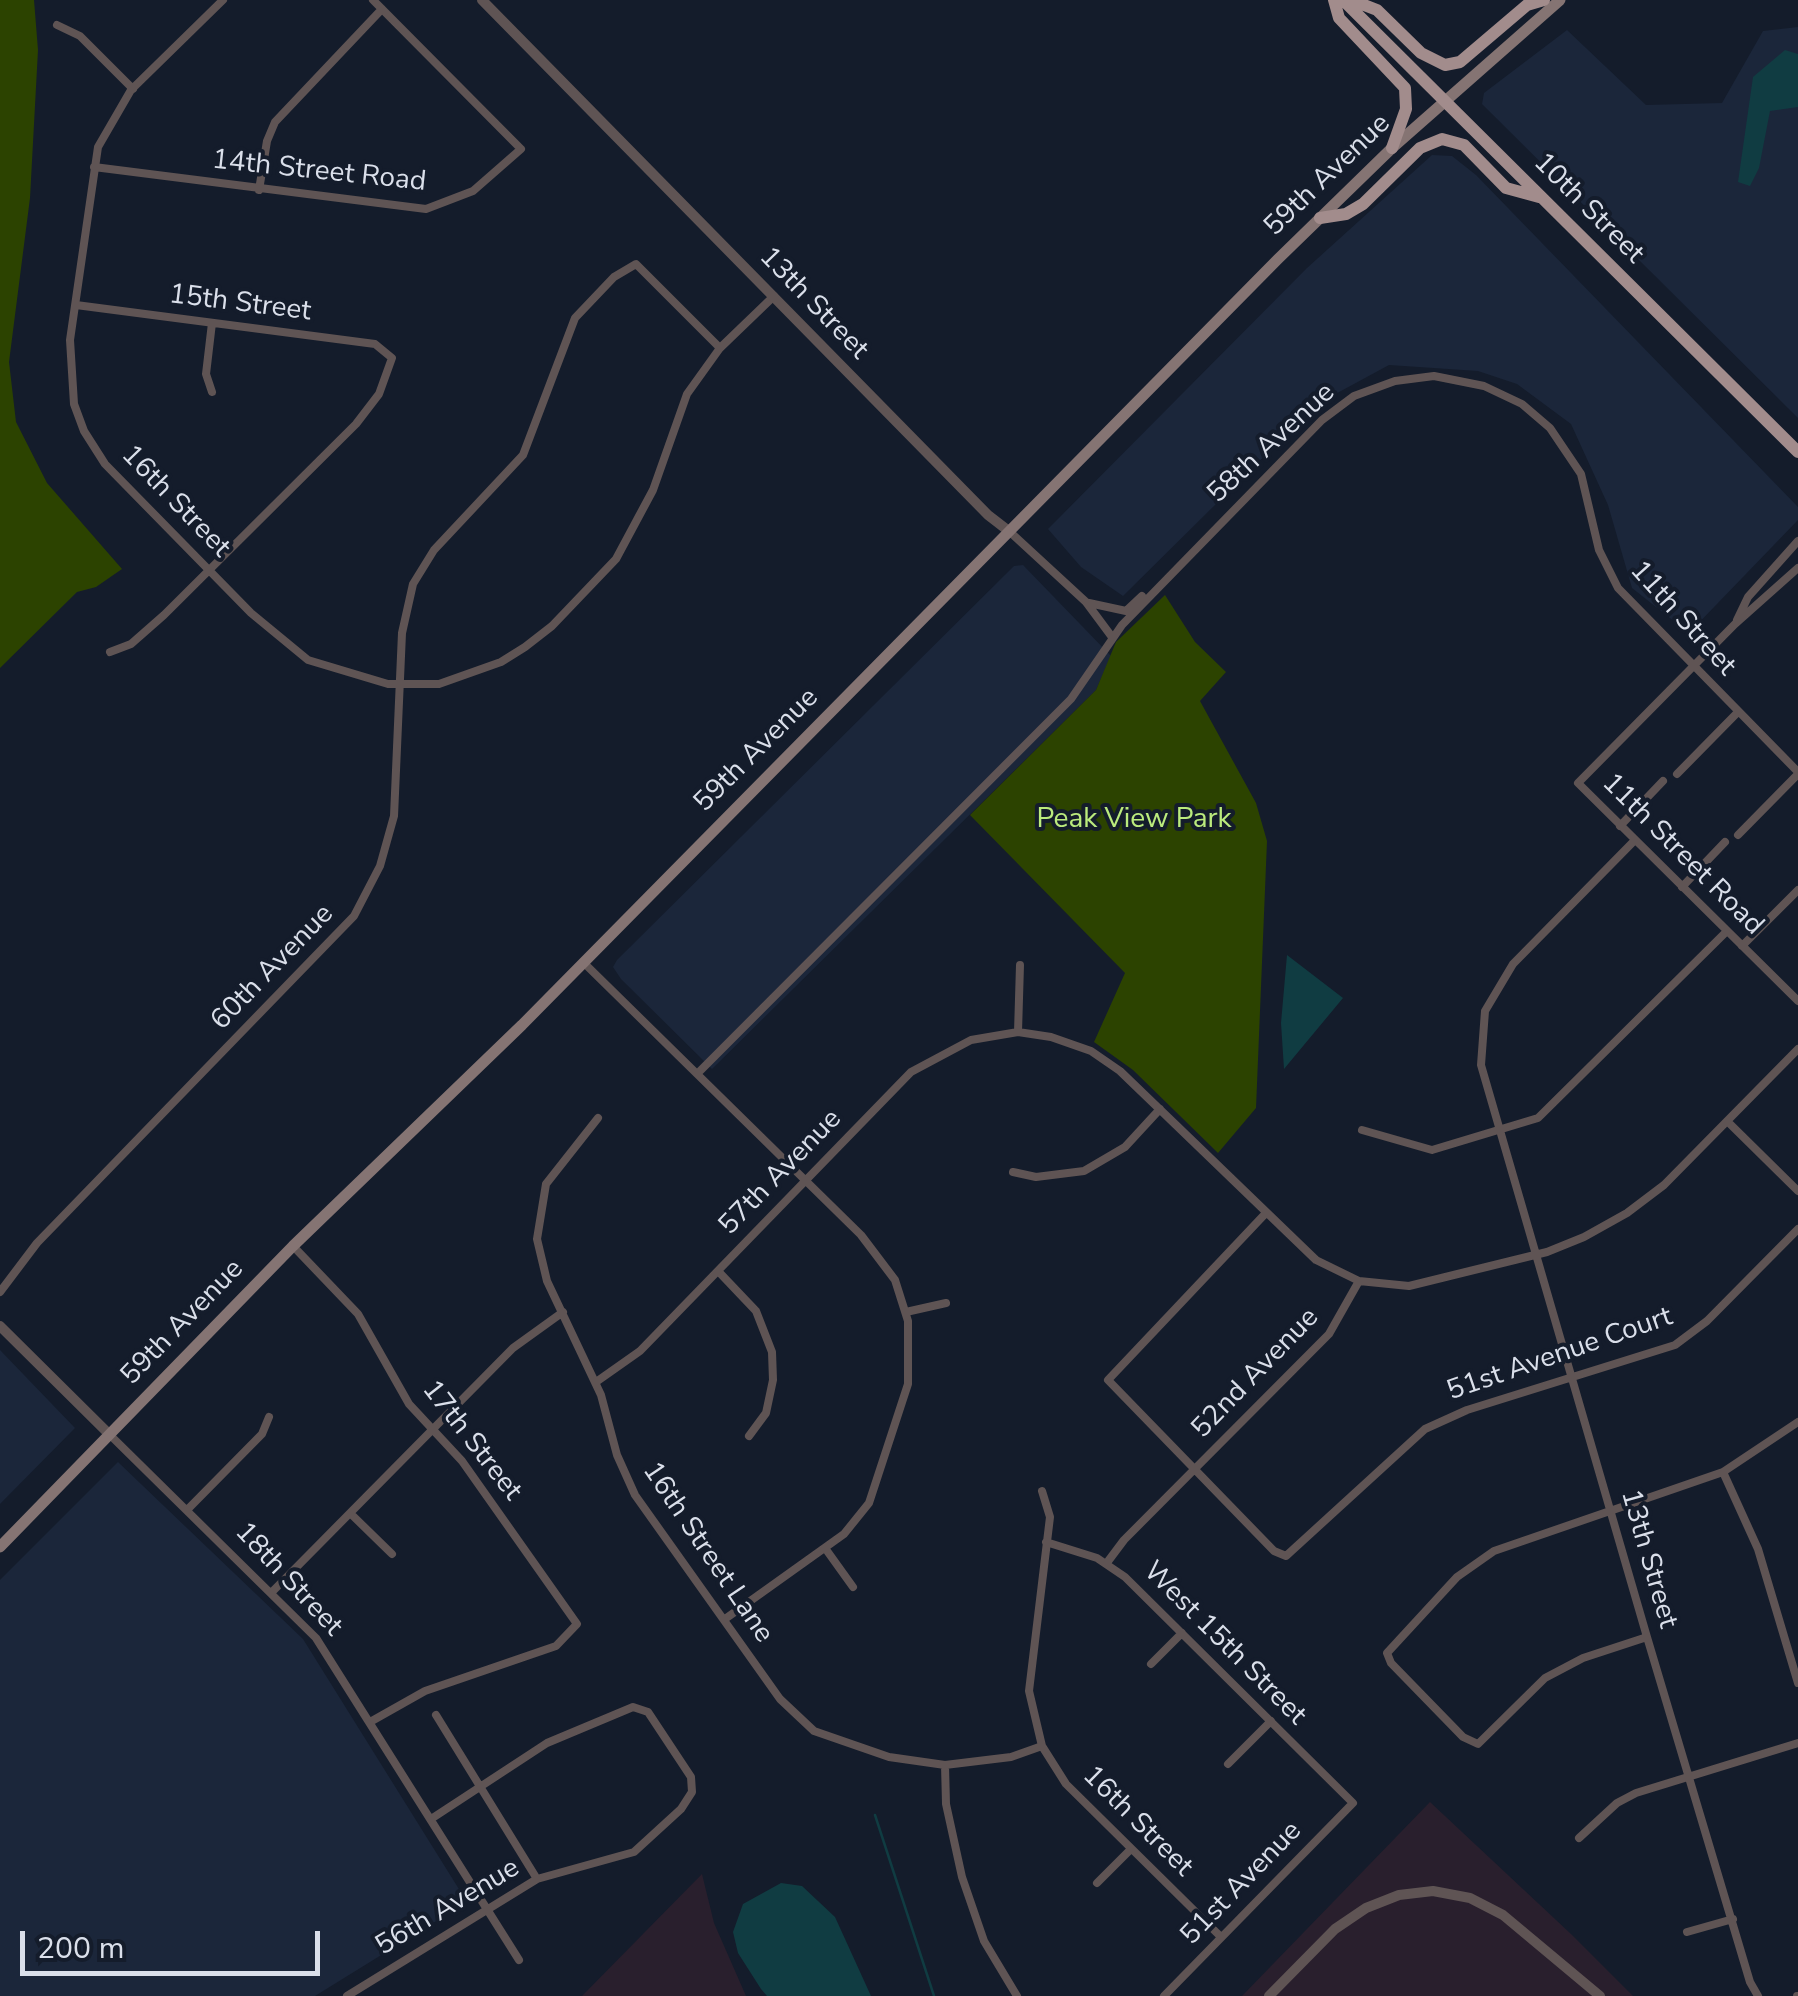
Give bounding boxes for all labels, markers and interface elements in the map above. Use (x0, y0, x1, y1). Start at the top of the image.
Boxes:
street label: 59th Avenue (1258, 108, 1398, 244)
street label: 14th Street Road (210, 144, 428, 200)
street label: 10th Street (1526, 147, 1650, 271)
street label: 13th Street (751, 241, 875, 367)
street label: 15th Street (167, 279, 313, 329)
street label: 58th Avenue (1201, 377, 1343, 511)
street label: 16th Street (113, 439, 237, 565)
street label: 11th Street (1622, 555, 1742, 683)
street label: 59th Avenue (688, 682, 826, 820)
street label: 11th Street Road (1594, 767, 1770, 943)
park label: Peak View Park (1036, 803, 1232, 837)
street label: 60th Avenue (205, 898, 341, 1038)
street label: 57th Avenue (713, 1103, 849, 1243)
street label: 59th Avenue (115, 1253, 251, 1393)
street label: 51st Avenue Court (1443, 1301, 1677, 1409)
street label: 52nd Avenue (1185, 1302, 1327, 1446)
street label: 17th Street (414, 1374, 528, 1508)
street label: 16th Street Lane (634, 1456, 780, 1650)
street label: 13th Street (1612, 1486, 1684, 1632)
street label: 18th Street (227, 1516, 349, 1644)
street label: West 15th Street (1135, 1555, 1313, 1733)
street label: 16th Street (1075, 1760, 1199, 1884)
street label: 51st Avenue (1175, 1815, 1309, 1953)
street label: 56th Avenue (370, 1852, 526, 1964)
scale bar (25, 1911, 325, 1973)
text: 200 m (37, 1928, 124, 1969)

